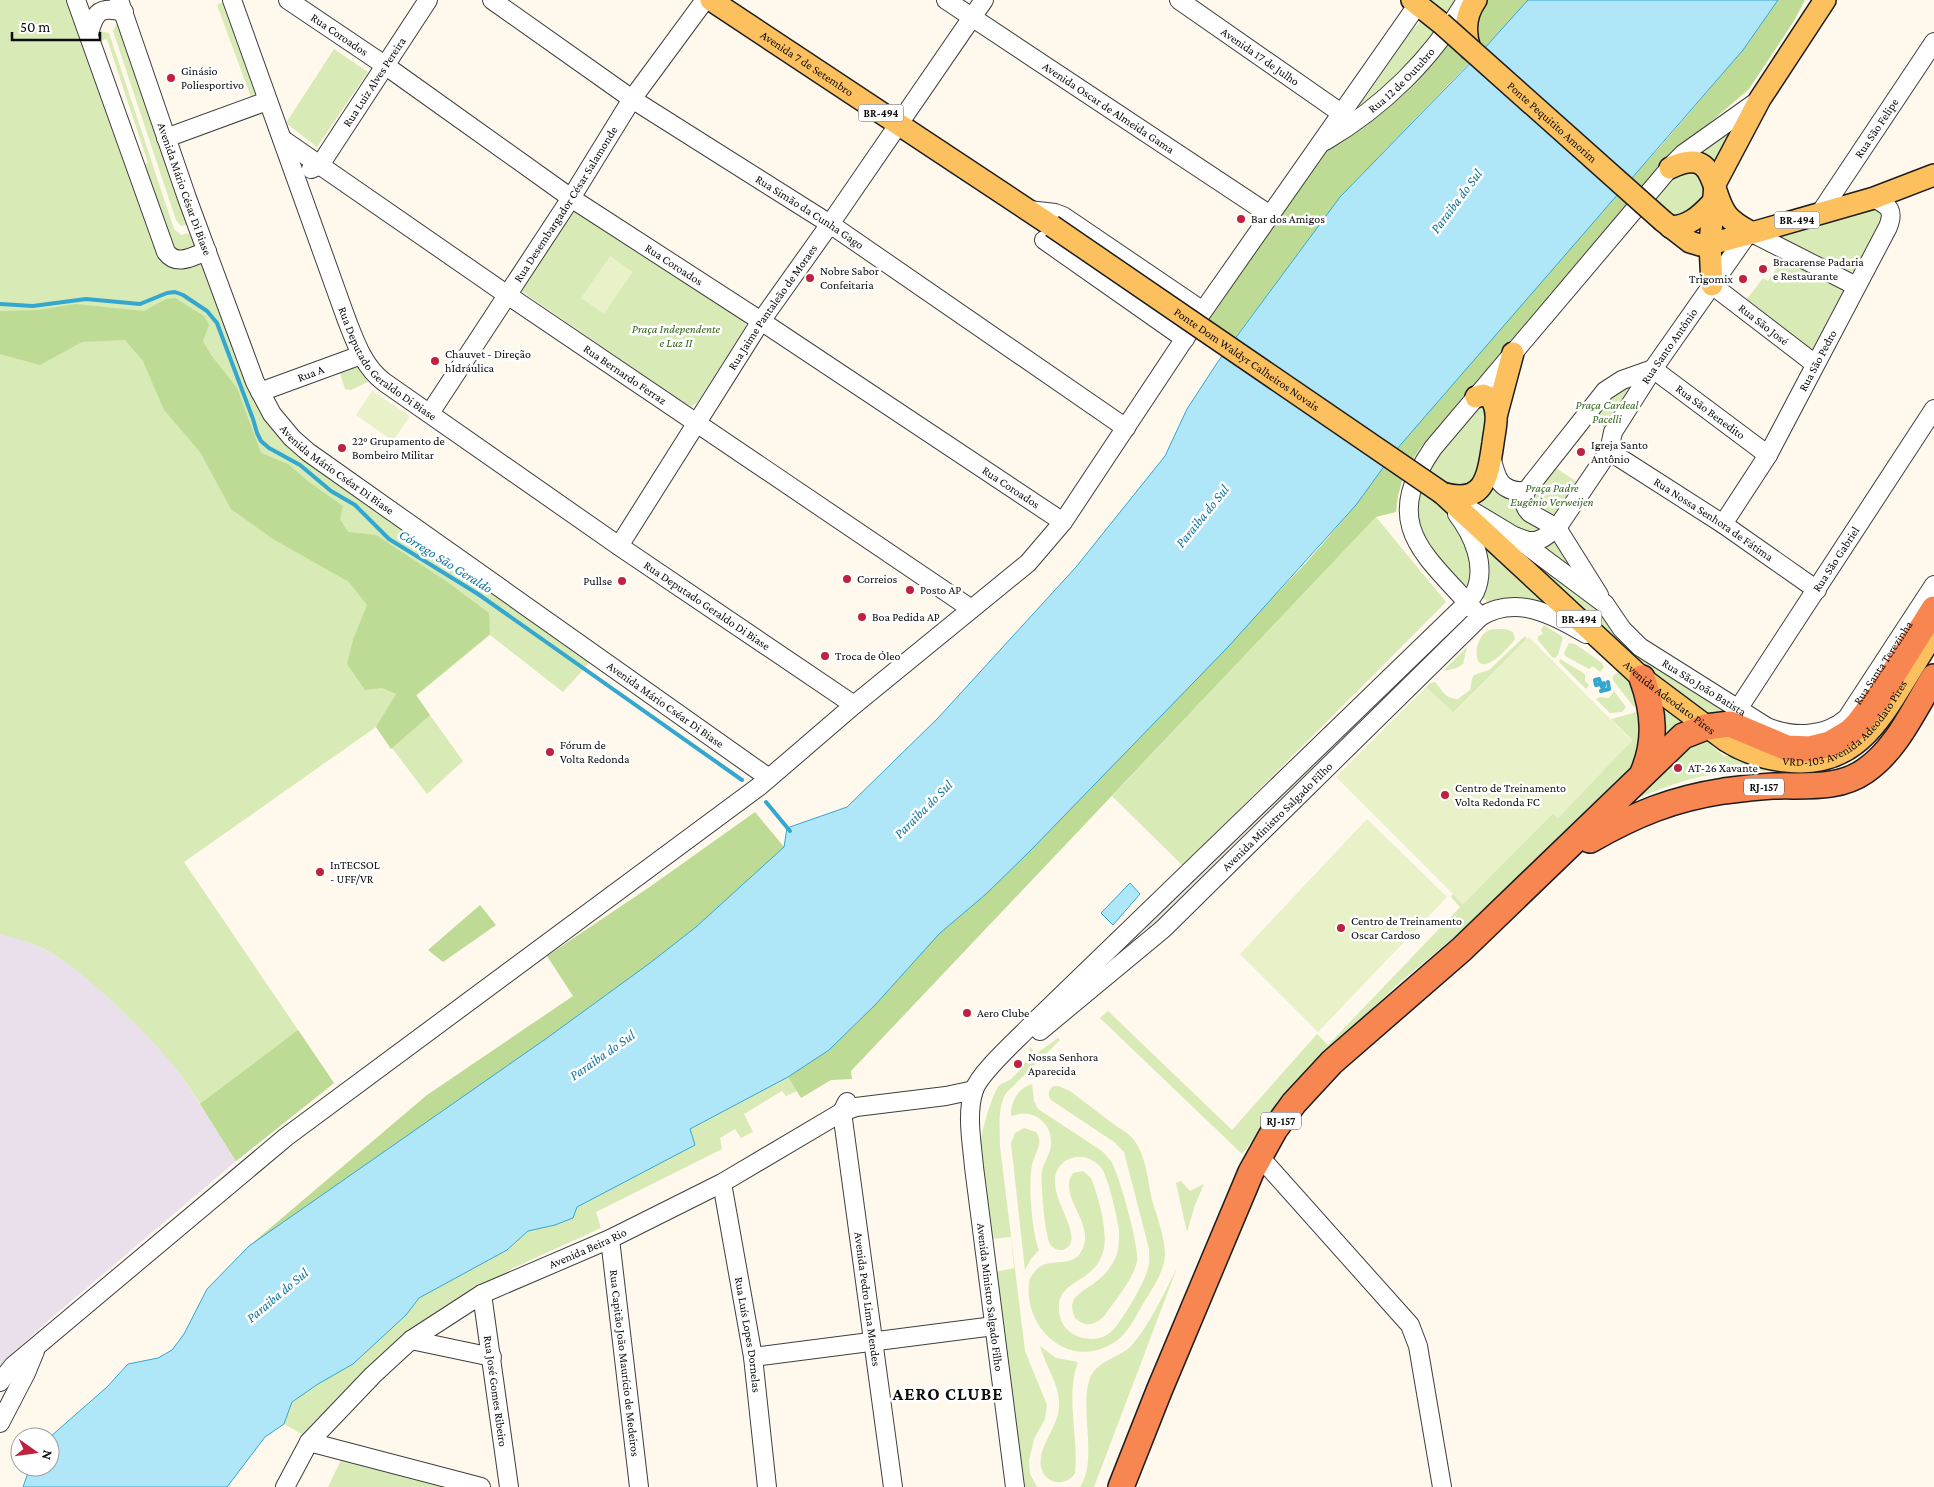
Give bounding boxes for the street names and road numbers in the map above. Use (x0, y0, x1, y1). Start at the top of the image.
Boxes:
street label: Rua Coroados (308, 10, 371, 59)
street label: Avenida 17 de Julho (1218, 25, 1302, 89)
street label: Avenida 7 de Setembro (758, 28, 856, 99)
street label: Rua Luiz Alves Pereira (340, 34, 409, 129)
street label: Rua 12 de Outubro (1365, 45, 1438, 116)
street label: Avenida Oscar de Almeida Gama (1040, 59, 1177, 157)
street label: Ponte Pequitito Amorim (1505, 79, 1600, 166)
street label: Rua São Felipe (1852, 96, 1902, 161)
road number: BR-494 (858, 105, 904, 122)
street label: Avenida Mário César Di Biase (155, 121, 215, 257)
street label: Rua Desembargador César Salamonde (511, 124, 621, 285)
street label: Rua Simão da Cunha Gago (753, 172, 866, 252)
road number: BR-494 (1774, 212, 1820, 228)
street label: Rua Coroados (642, 241, 706, 289)
street label: Rua Jaime Pantaleão de Moraes (725, 241, 820, 373)
street label: Rua São José (1736, 301, 1791, 348)
street label: Rua Deputado Geraldo Di Biase (336, 305, 439, 423)
street label: Ponte Dom Waldyr Calheiros Novais (1171, 305, 1322, 414)
street label: Rua Santo Antônio (1638, 306, 1700, 387)
street label: Rua São Pedro (1796, 327, 1840, 394)
street label: Rua Bernardo Ferraz (581, 341, 669, 408)
street label: Rua A (295, 362, 326, 385)
street label: Rua São Benedito (1673, 381, 1748, 442)
street label: Avenida Mário Cséar Di Biase (277, 422, 397, 518)
street label: Rua Coroados (980, 463, 1043, 512)
street label: Rua Nossa Senhora de Fátima (1651, 475, 1776, 564)
street label: Rua São Gabriel (1809, 524, 1862, 594)
street label: Rua Deputado Geraldo Di Biase (641, 558, 773, 653)
road number: BR-494 (1556, 610, 1602, 628)
street label: Rua Santa Terezinha (1851, 618, 1916, 707)
street label: Rua São João Batista (1659, 656, 1749, 719)
street label: Avenida Adeodato Pires (1621, 657, 1718, 738)
street label: Avenida Mário Cséar Di Biase (604, 659, 727, 751)
street label: VRD-103 Avenida Adeodato Pires (1782, 677, 1910, 769)
street label: Avenida Ministro Salgado Filho (1219, 759, 1335, 874)
road number: RJ-157 (1744, 779, 1784, 796)
road number: RJ-157 (1261, 1112, 1301, 1130)
street label: Avenida Ministro Salgado Filho (974, 1222, 1006, 1372)
street label: Avenida Beira Rio (547, 1225, 629, 1271)
street label: Avenida Pedro Lima Mendes (851, 1231, 884, 1367)
street label: Rua Capitão João Maurício de Medeiros (607, 1269, 642, 1458)
street label: Rua Luís Lopes Dornelas (732, 1276, 764, 1394)
street label: Rua José Gomes Ribeiro (481, 1334, 510, 1448)

